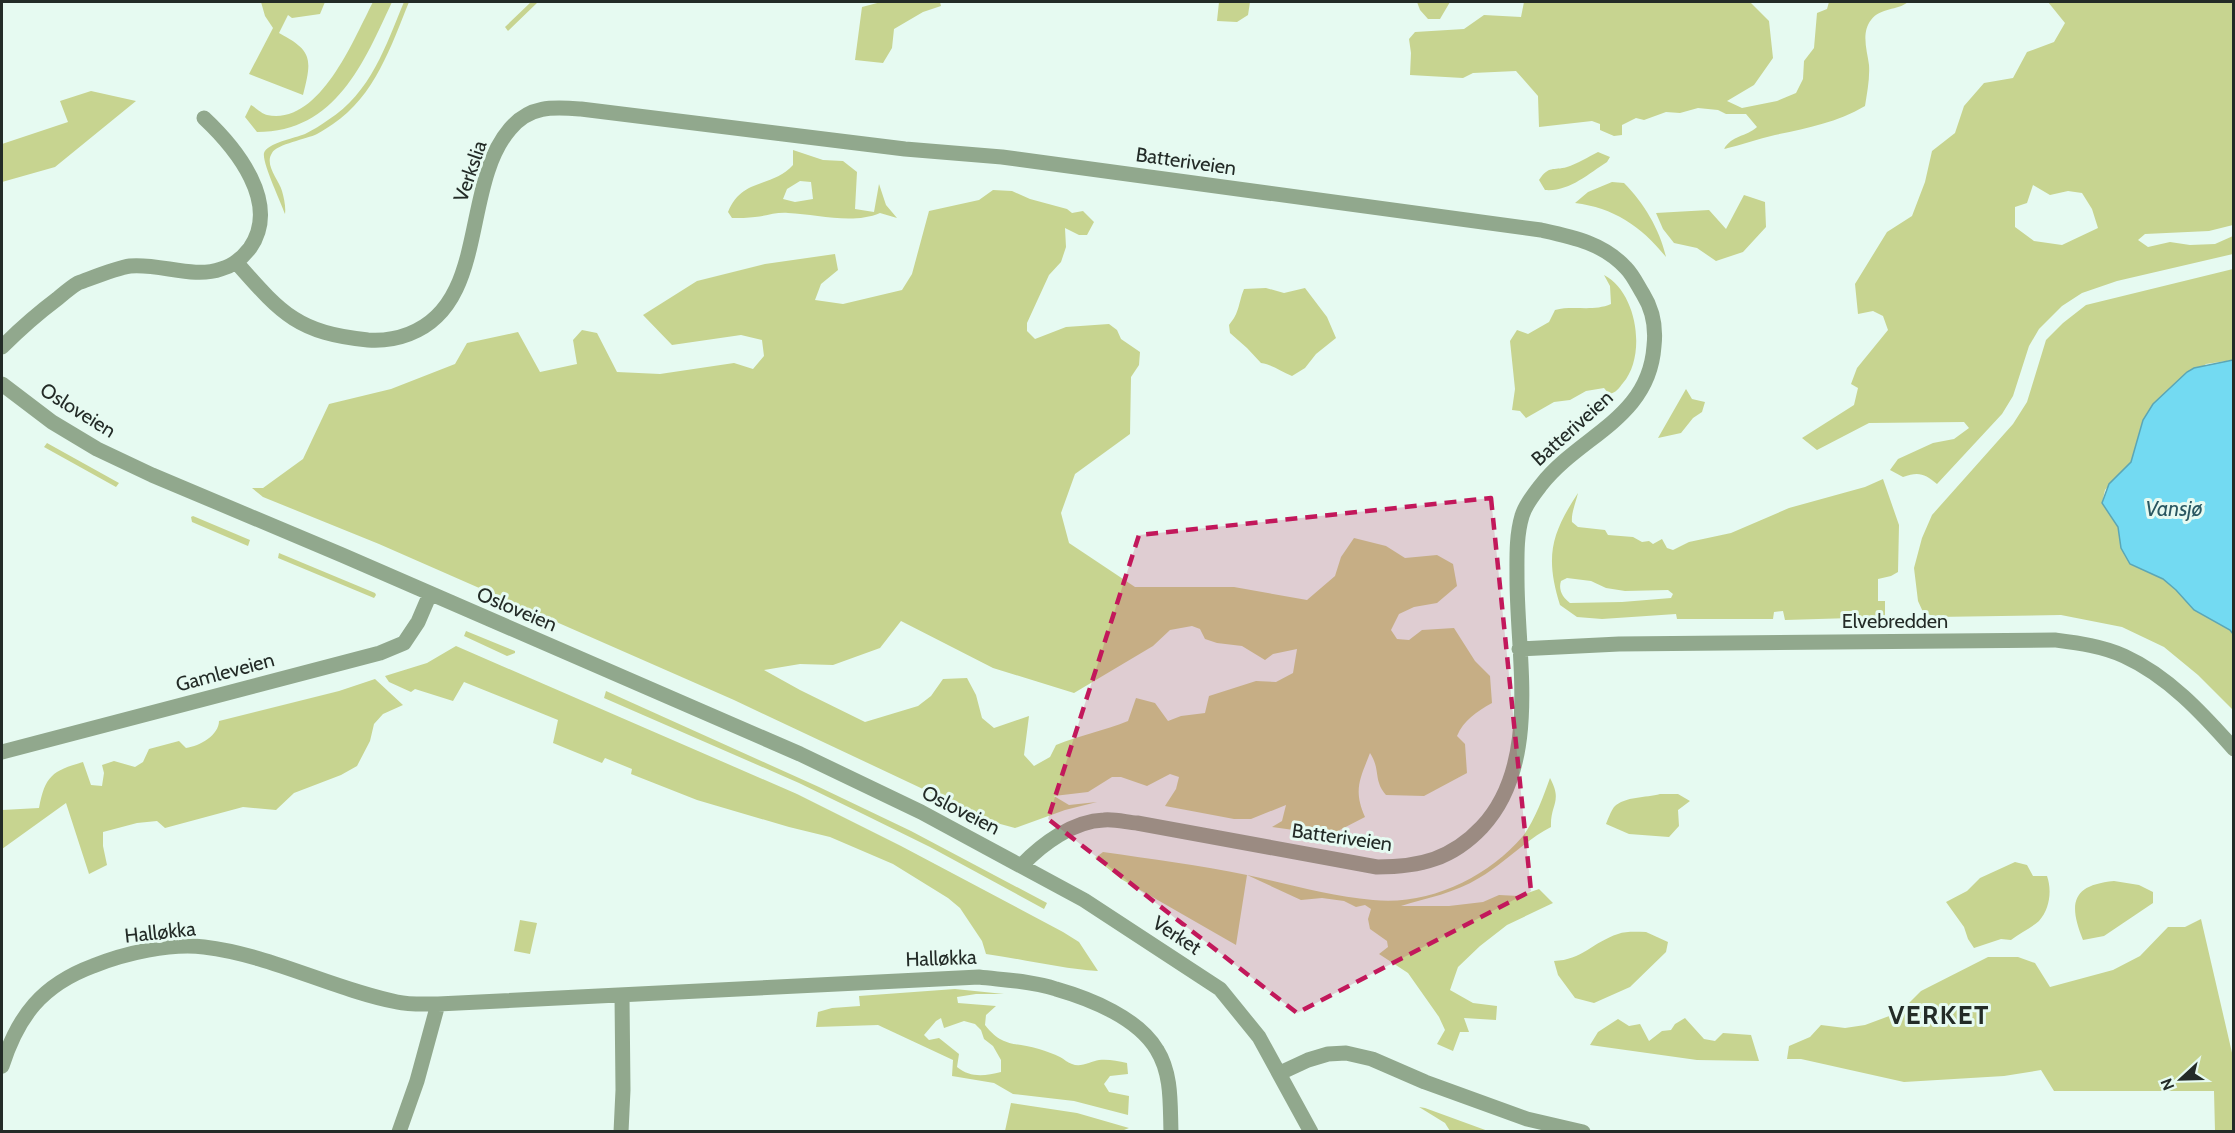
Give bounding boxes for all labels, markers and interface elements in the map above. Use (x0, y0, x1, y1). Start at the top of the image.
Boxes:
street label: Verkslia (448, 137, 492, 205)
street label: Batteriveien (1134, 142, 1238, 180)
street label: Osloveien (36, 377, 120, 443)
street label: Batteriveien (1526, 385, 1618, 471)
water label: Vansjø (2145, 496, 2203, 522)
street label: Osloveien (473, 581, 561, 637)
street label: Elvebredden (1842, 609, 1948, 633)
street label: Gamleveien (173, 647, 277, 697)
street label: Osloveien (918, 780, 1004, 840)
street label: Batteriveien (1290, 818, 1394, 856)
street label: Verket (1148, 910, 1206, 960)
street label: Halløkka (123, 916, 197, 948)
street label: Halløkka (905, 945, 977, 971)
district label: VERKET (1888, 999, 1990, 1031)
north arrow (2151, 1049, 2211, 1109)
text: N (2157, 1076, 2178, 1093)

